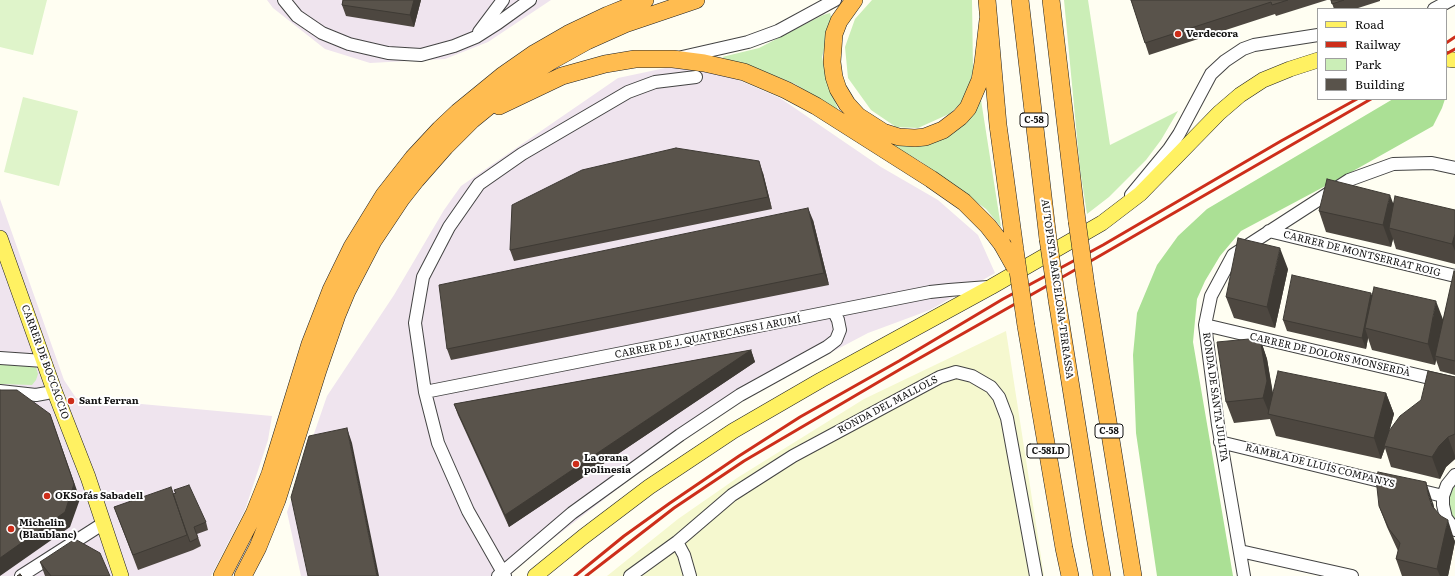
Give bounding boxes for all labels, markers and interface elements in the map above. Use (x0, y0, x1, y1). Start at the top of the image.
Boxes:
legend (1317, 8, 1447, 100)
text: Road (1355, 15, 1384, 33)
place label: Verdecora (1186, 28, 1238, 40)
marker: Verdecora (1173, 29, 1183, 39)
text: Railway (1355, 35, 1401, 53)
text: Park (1355, 55, 1381, 73)
text: Building (1355, 75, 1404, 93)
road number: C-58 (1020, 113, 1048, 127)
street label: AUTOPISTA BARCELONA-TERRASSA (1038, 198, 1076, 380)
street label: CARRER DE MONTSERRAT ROIG (1282, 229, 1442, 279)
street label: CARRER DE BOCCACCIO (19, 303, 71, 421)
street label: CARRER DE J. QUATRECASES I ARUMÍ (614, 313, 802, 361)
street label: CARRER DE DOLORS MONSERDÀ (1249, 331, 1411, 379)
street label: RONDA DE SANTA JULITA (1200, 332, 1230, 462)
street label: RONDA DEL MALLOLS (836, 374, 940, 436)
place label: Sant Ferran (79, 395, 139, 407)
marker: Sant Ferran (66, 396, 76, 406)
road number: C-58 (1095, 424, 1123, 438)
street label: RAMBLA DE LLUÍS COMPANYS (1244, 442, 1396, 490)
road number: C-58LD (1027, 444, 1069, 458)
place label: La orana polinesia (584, 452, 631, 476)
marker: La orana polinesia (571, 459, 581, 469)
place label: OKSofás Sabadell (55, 490, 143, 502)
marker: OKSofás Sabadell (42, 491, 52, 501)
place label: Michelin (Blaublanc) (19, 517, 77, 540)
marker: Michelin (Blaublanc) (6, 524, 16, 534)

